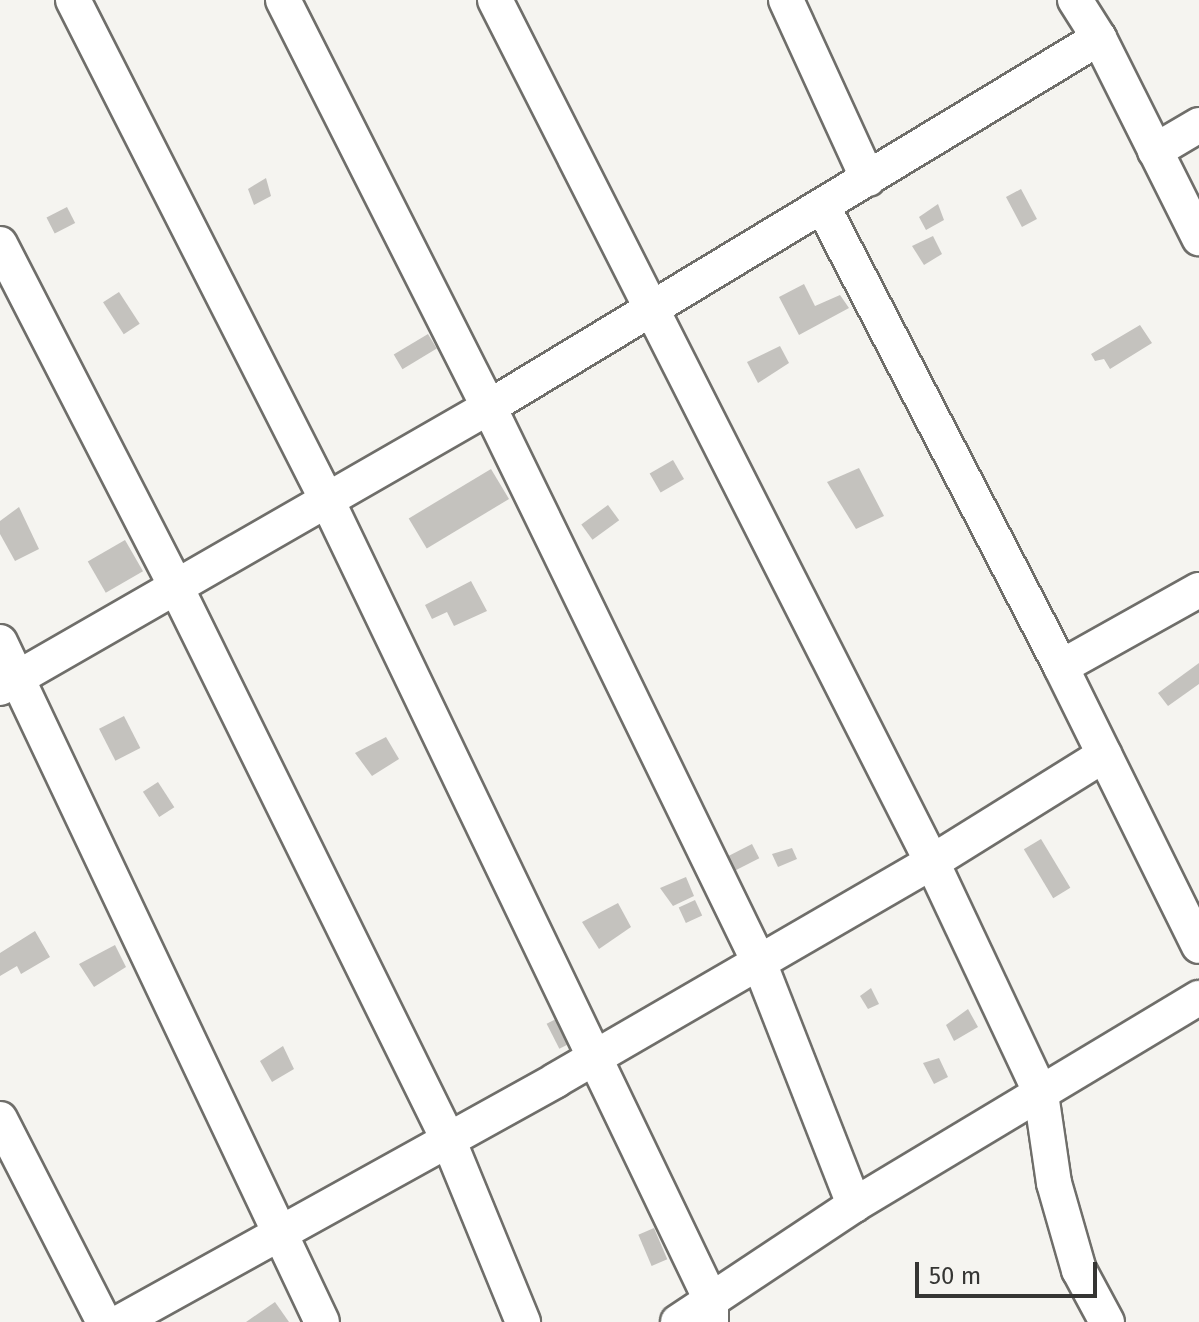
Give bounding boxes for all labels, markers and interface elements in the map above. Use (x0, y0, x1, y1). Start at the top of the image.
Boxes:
scale bar (919, 1246, 1101, 1296)
text: 50 m (929, 1262, 981, 1290)

